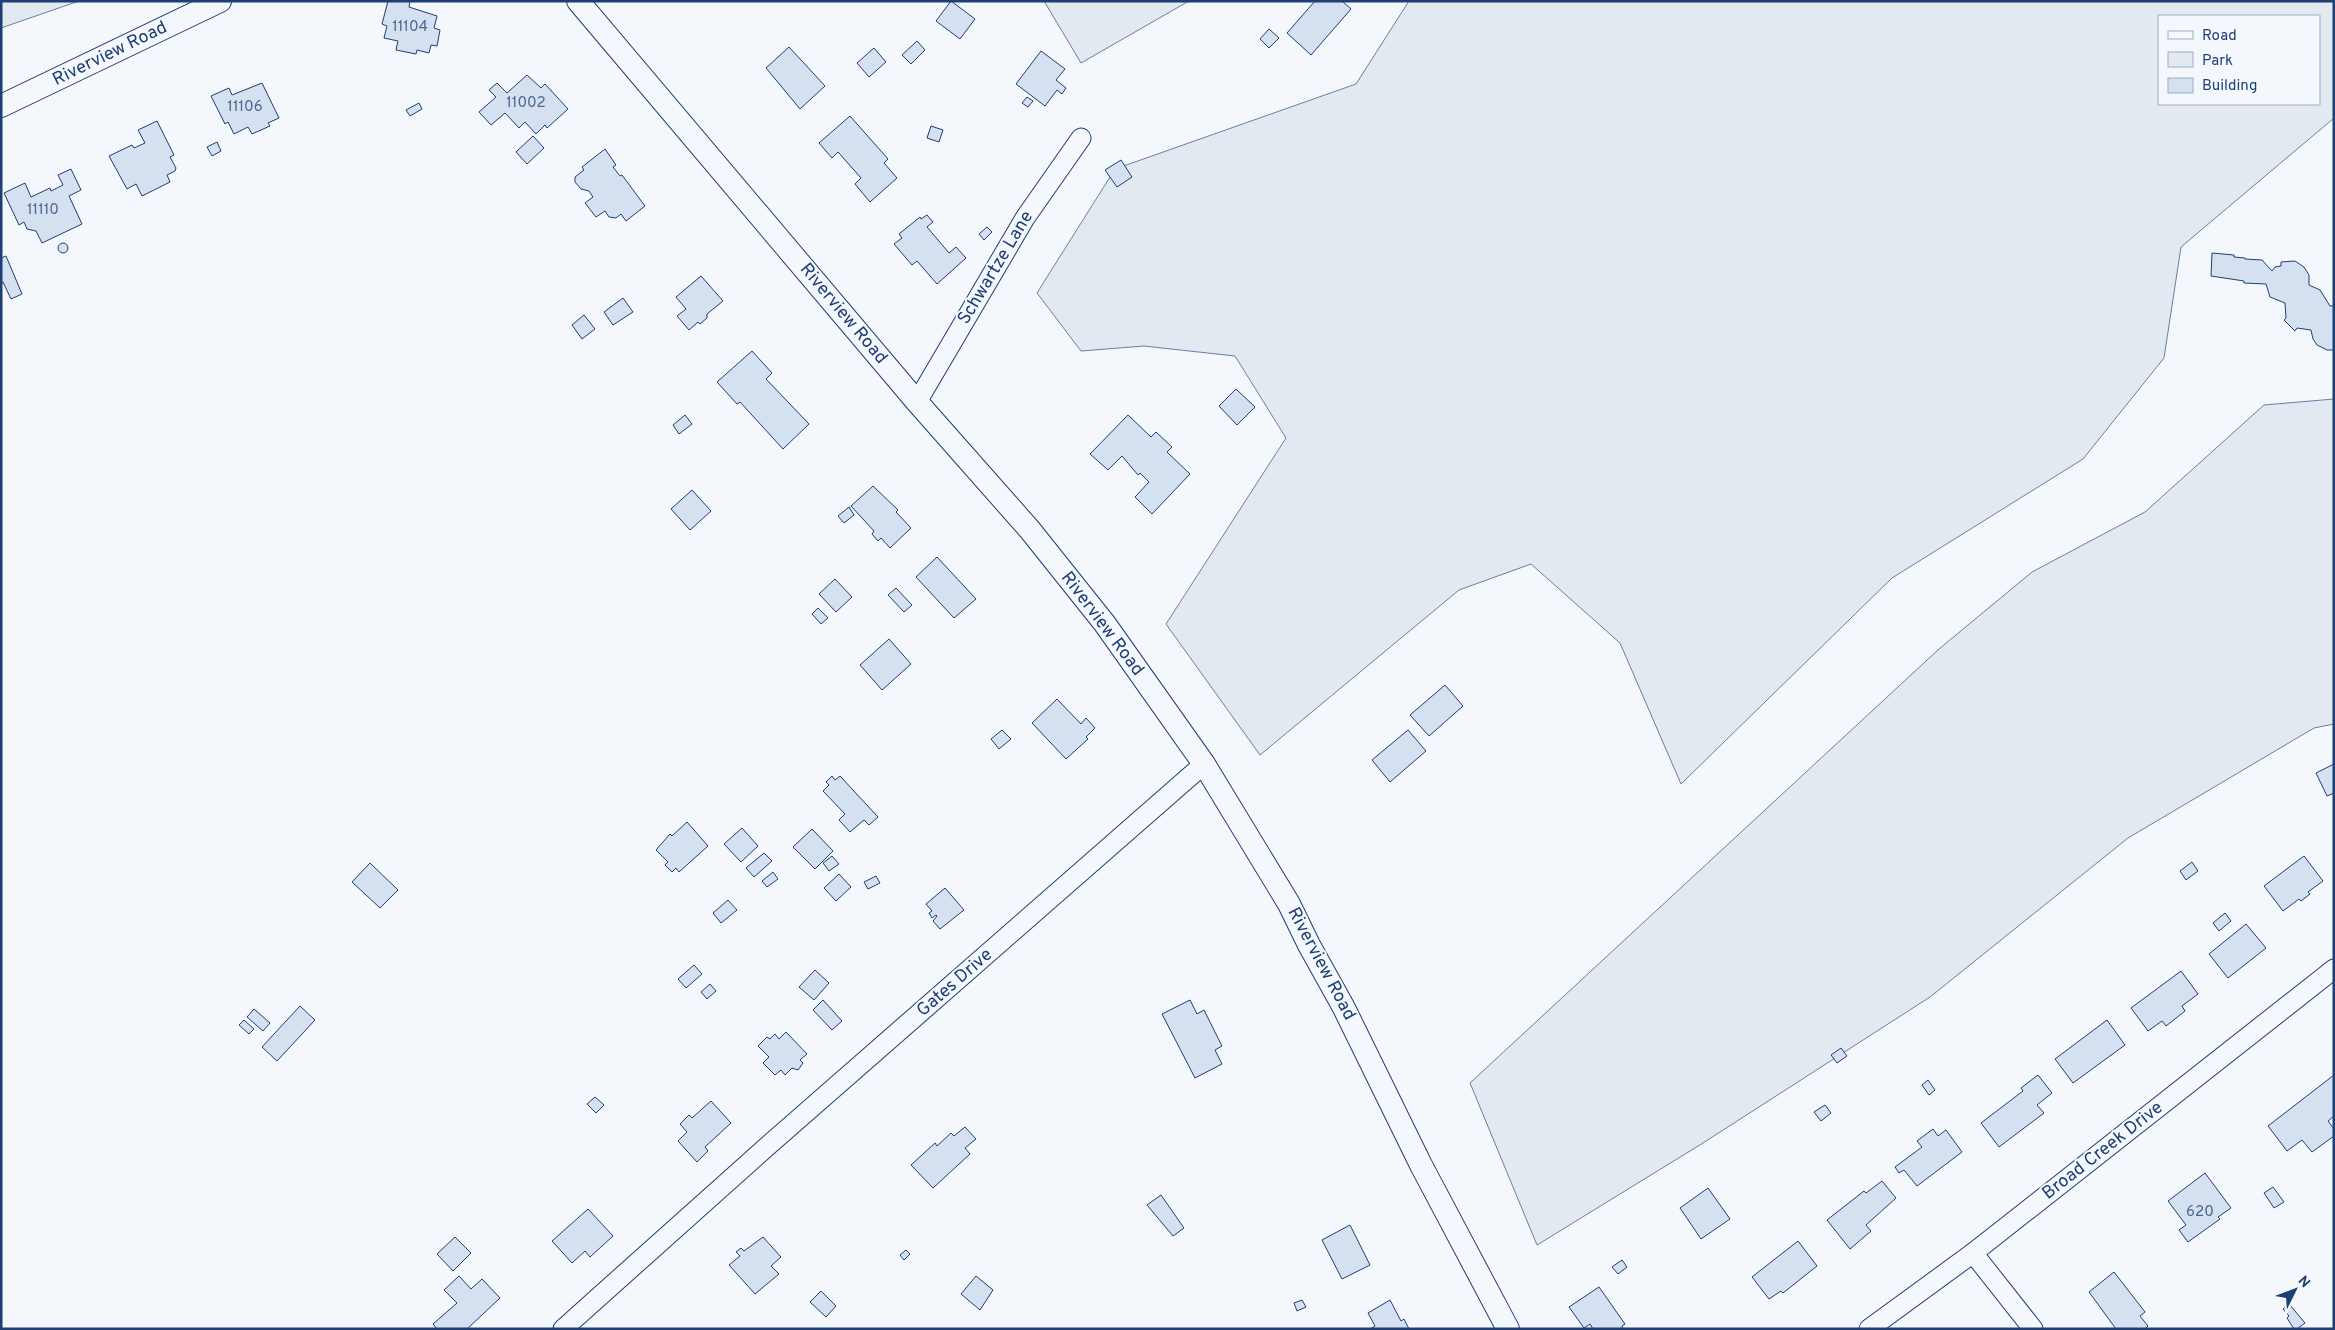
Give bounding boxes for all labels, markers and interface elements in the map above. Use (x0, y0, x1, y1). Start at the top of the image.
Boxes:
legend (2158, 15, 2320, 105)
street label: Riverview Road (49, 16, 171, 92)
house number: 11104 (392, 18, 428, 37)
text: Road (2202, 27, 2237, 46)
text: Park (2202, 52, 2233, 71)
text: Building (2202, 77, 2257, 96)
house number: 11002 (506, 94, 546, 113)
house number: 11106 (227, 98, 263, 117)
house number: 11110 (27, 201, 59, 220)
street label: Schwartze Lane (953, 207, 1039, 329)
street label: Riverview Road (794, 259, 892, 369)
street label: Riverview Road (1055, 567, 1149, 681)
street label: Riverview Road (1282, 904, 1360, 1024)
street label: Gates Drive (912, 944, 998, 1022)
street label: Broad Creek Drive (2038, 1097, 2168, 1205)
house number: 620 (2186, 1203, 2214, 1222)
north arrow (2270, 1265, 2320, 1315)
text: N (2294, 1273, 2313, 1292)

